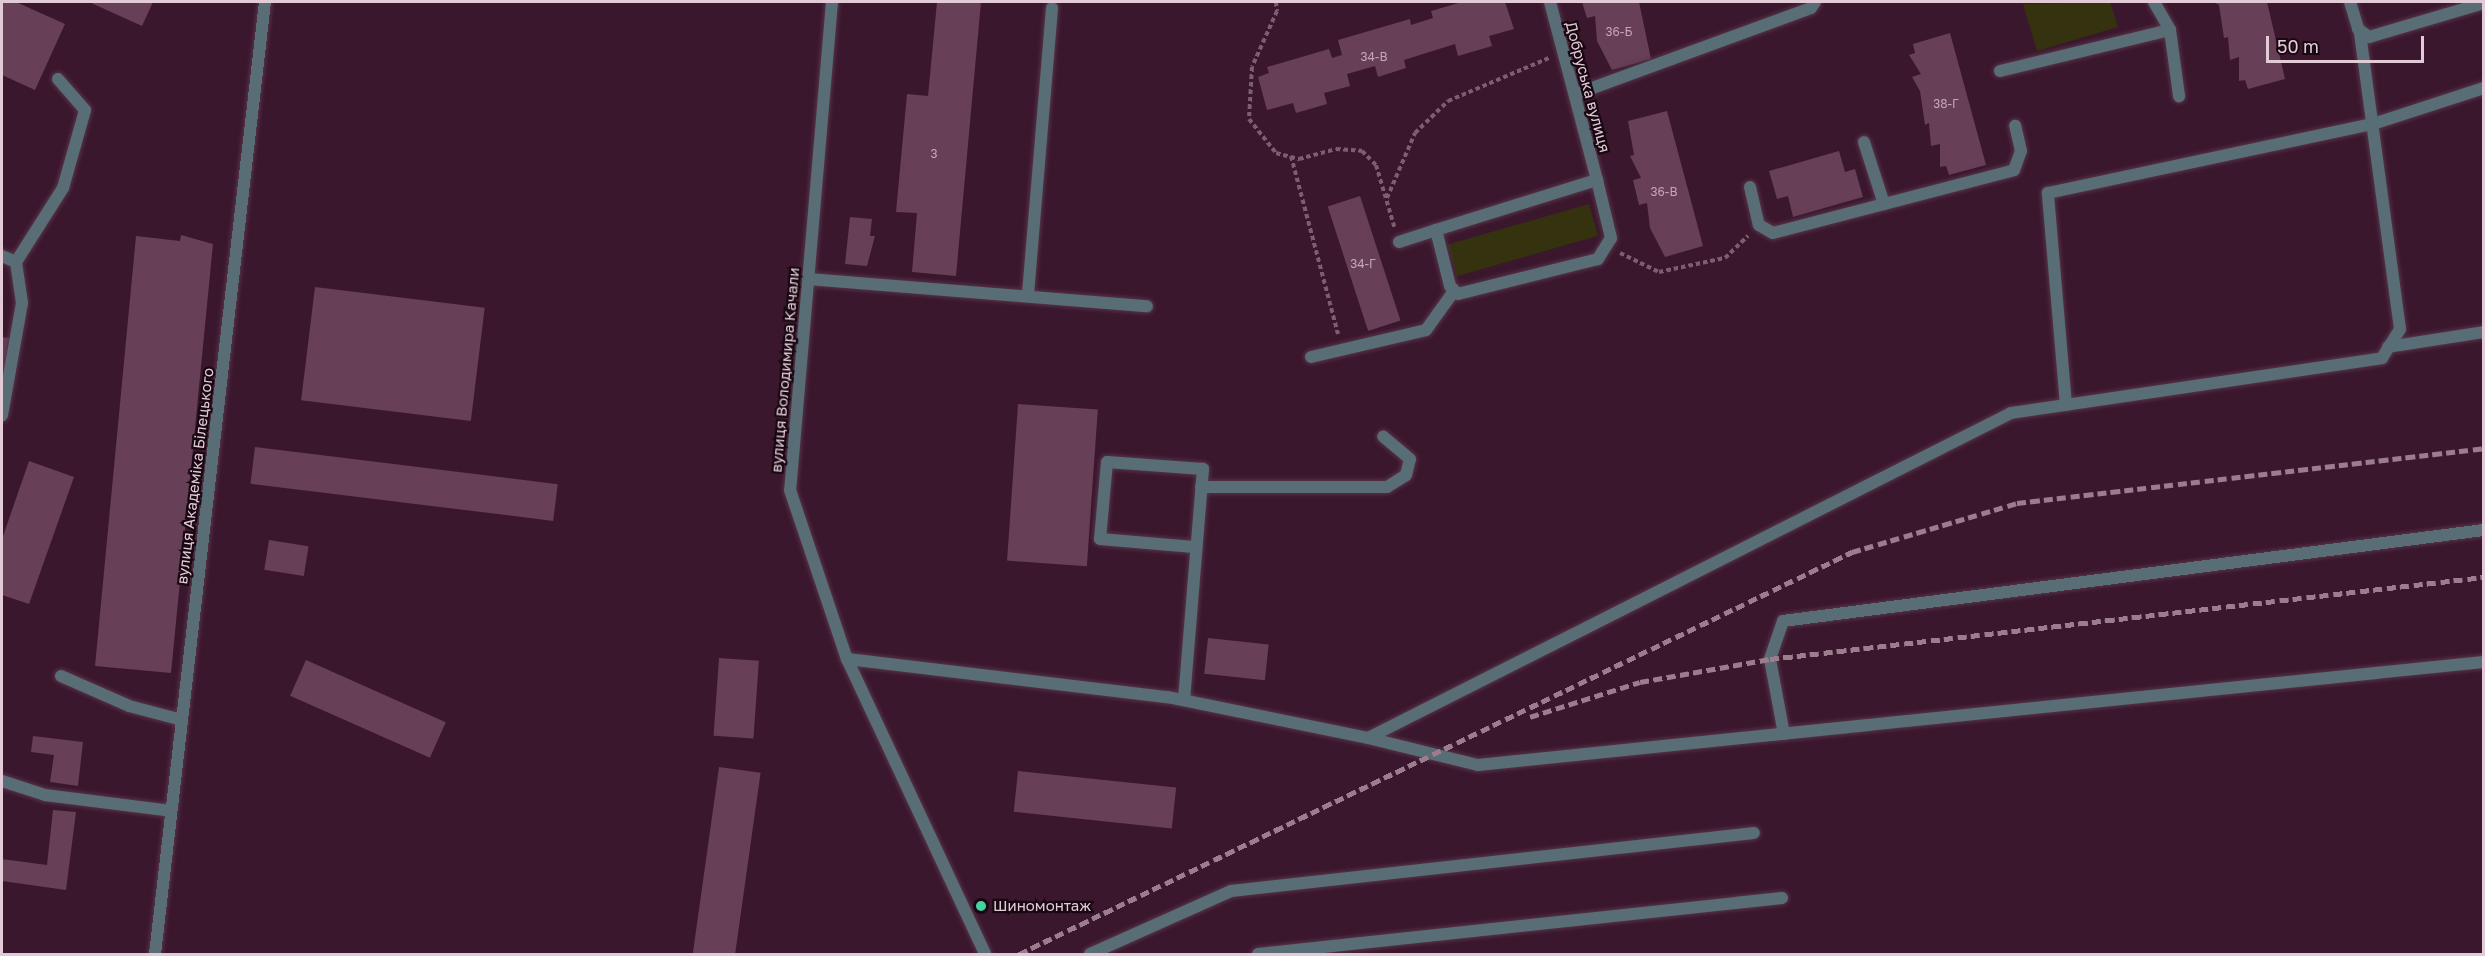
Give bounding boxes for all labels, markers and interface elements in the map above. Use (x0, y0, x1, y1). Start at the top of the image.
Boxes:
street label: Добруська вулиця (1562, 20, 1614, 154)
scale bar (2269, 24, 2426, 62)
house number: 36-Б (1606, 25, 1632, 39)
text: 50 m (2277, 35, 2319, 57)
house number: 34-В (1361, 50, 1387, 64)
house number: 38-Г (1933, 97, 1959, 111)
house number: 3 (930, 147, 938, 161)
house number: 36-В (1651, 185, 1677, 199)
house number: 34-Г (1350, 257, 1376, 271)
street label: вулиця Володимира Качали (767, 267, 803, 473)
street label: вулиця Академіка Білецького (173, 367, 217, 585)
place label: Шиномонтаж (993, 897, 1091, 915)
marker: Шиномонтаж (974, 899, 988, 913)

